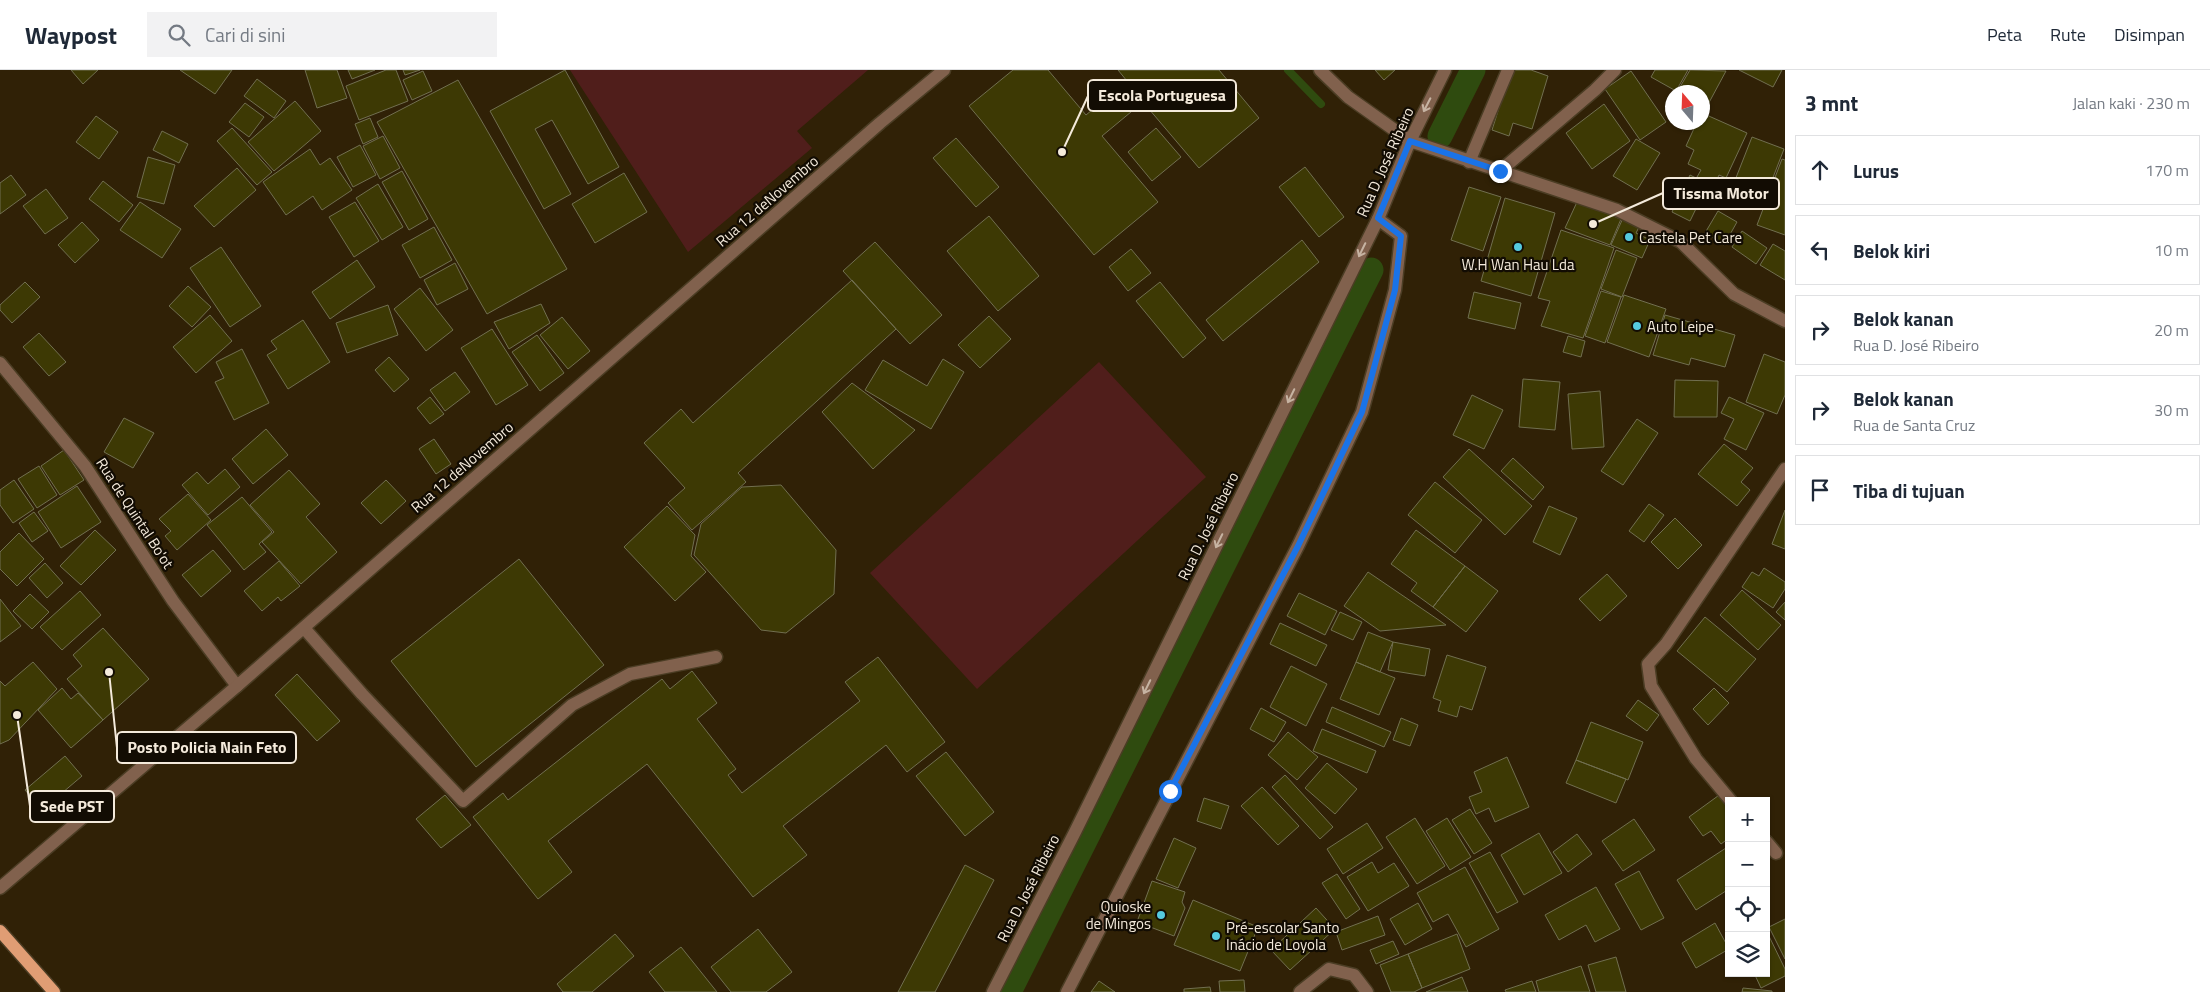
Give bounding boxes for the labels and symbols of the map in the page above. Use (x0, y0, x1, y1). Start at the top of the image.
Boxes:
callout: Escola Portuguesa (1088, 80, 1236, 111)
text: Escola Portuguesa (1098, 83, 1226, 107)
north arrow (1665, 85, 1710, 130)
one-way arrow (1422, 98, 1432, 113)
street label: Rua D. José Ribeiro (1350, 103, 1420, 221)
street label: Rua 12 deNovembro (711, 150, 823, 252)
route end (1489, 160, 1512, 183)
callout: Tissma Motor (1663, 178, 1779, 209)
text: Tissma Motor (1673, 181, 1769, 205)
place label: Castela Pet Care (1639, 226, 1742, 249)
marker: Castela Pet Care (1623, 231, 1635, 243)
marker: W.H Wan Hau Lda (1512, 241, 1524, 253)
one-way arrow (1357, 242, 1367, 257)
place label: W.H Wan Hau Lda (1462, 253, 1575, 276)
place label: Auto Leipe (1647, 315, 1714, 338)
marker: Auto Leipe (1631, 320, 1643, 332)
one-way arrow (1285, 388, 1295, 403)
street label: Rua 12 deNovembro (406, 416, 518, 518)
street label: Rua de Quintal Bo'ot (90, 453, 180, 574)
street label: Rua D. José Ribeiro (1172, 468, 1244, 584)
one-way arrow (1214, 533, 1223, 548)
one-way arrow (1142, 679, 1151, 694)
callout: Posto Policia Nain Feto (117, 732, 296, 763)
text: Posto Policia Nain Feto (127, 735, 287, 759)
route start (1159, 780, 1182, 803)
callout: Sede PST (30, 791, 114, 822)
text: Sede PST (40, 794, 105, 818)
street label: Rua D. José Ribeiro (991, 830, 1065, 946)
place label: Quioske de Mingos (1086, 895, 1151, 935)
marker: Quioske de Mingos (1155, 909, 1167, 921)
place label: Pré-escolar Santo Inácio de Loyola (1226, 916, 1339, 956)
marker: Pré-escolar Santo Inácio de Loyola (1210, 930, 1222, 942)

